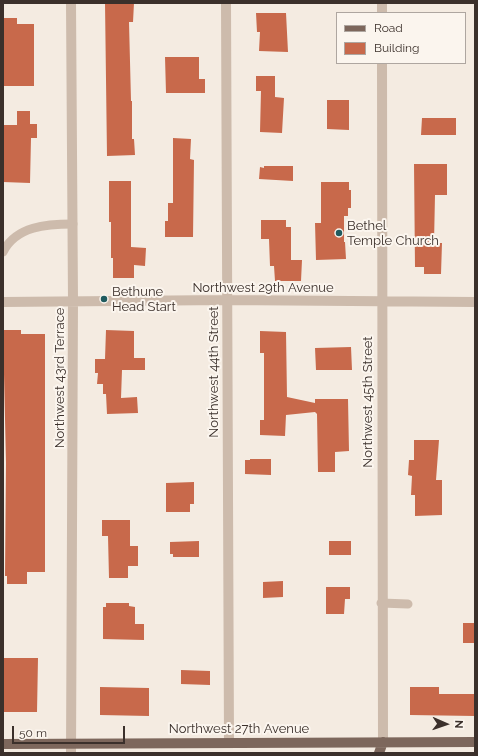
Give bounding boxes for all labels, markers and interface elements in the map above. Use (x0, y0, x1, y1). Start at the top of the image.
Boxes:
legend (336, 12, 466, 64)
text: Road (374, 21, 403, 35)
text: Building (374, 41, 420, 55)
place label: Bethel Temple Church (347, 218, 439, 249)
marker: Bethel Temple Church (334, 228, 344, 238)
street label: Northwest 29th Avenue (192, 280, 334, 296)
place label: Bethune Head Start (112, 284, 176, 315)
marker: Bethune Head Start (99, 294, 109, 304)
street label: Northwest 44th Street (206, 306, 222, 438)
street label: Northwest 43rd Terrace (52, 308, 68, 448)
street label: Northwest 45th Street (360, 336, 376, 468)
north arrow (426, 704, 466, 744)
scale bar (14, 718, 127, 744)
text: N (452, 720, 465, 729)
street label: Northwest 27th Avenue (169, 721, 309, 737)
text: 50 m (19, 726, 47, 740)

